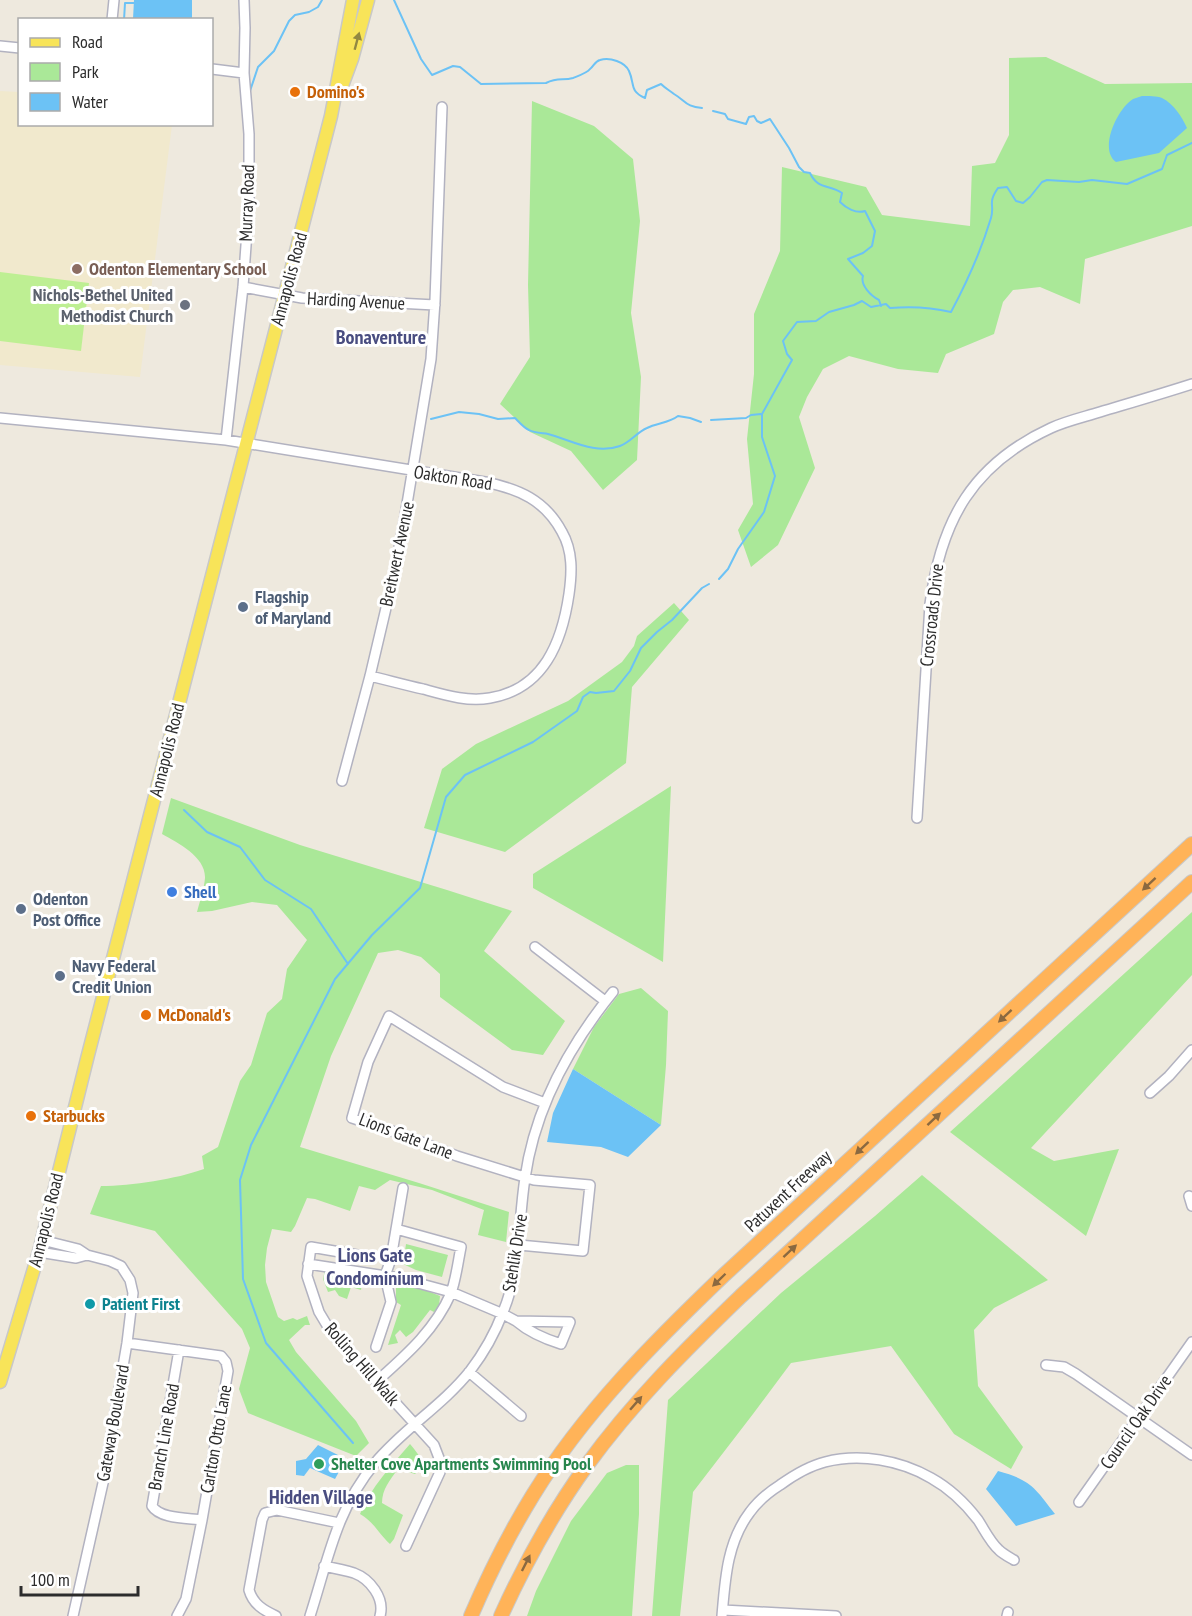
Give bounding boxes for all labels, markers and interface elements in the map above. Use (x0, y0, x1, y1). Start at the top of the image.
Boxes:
legend (18, 18, 213, 126)
text: Road (72, 30, 103, 53)
one-way arrow (353, 31, 362, 49)
text: Park (72, 60, 99, 83)
place label: Domino's (307, 80, 365, 103)
marker: Domino's (288, 85, 302, 99)
text: Water (72, 90, 108, 113)
street label: Murray Road (234, 164, 259, 242)
street label: Annapolis Road (265, 230, 312, 328)
place label: Odenton Elementary School (89, 257, 267, 280)
marker: Odenton Elementary School (70, 262, 84, 276)
place label: Nichols-Bethel United Methodist Church (33, 283, 173, 327)
street label: Harding Avenue (306, 286, 406, 315)
marker: Nichols-Bethel United Methodist Church (178, 298, 192, 312)
district label: Bonaventure (336, 324, 426, 350)
street label: Oakton Road (412, 460, 494, 495)
street label: Breitwert Avenue (374, 499, 419, 609)
street label: Crossroads Drive (915, 562, 948, 667)
place label: Flagship of Maryland (255, 585, 331, 629)
marker: Flagship of Maryland (236, 600, 250, 614)
street label: Annapolis Road (144, 701, 189, 799)
one-way arrow (1142, 876, 1156, 890)
place label: Shell (184, 880, 217, 903)
marker: Shell (165, 885, 179, 899)
place label: Odenton Post Office (33, 887, 101, 931)
marker: Odenton Post Office (14, 902, 28, 916)
place label: Navy Federal Credit Union (72, 954, 156, 998)
marker: Navy Federal Credit Union (53, 969, 67, 983)
place label: McDonald's (158, 1003, 231, 1026)
marker: McDonald's (139, 1008, 153, 1022)
one-way arrow (998, 1009, 1013, 1023)
place label: Starbucks (43, 1104, 105, 1127)
street label: Lions Gate Lane (356, 1107, 456, 1164)
marker: Starbucks (24, 1109, 38, 1123)
one-way arrow (926, 1112, 941, 1126)
one-way arrow (855, 1141, 870, 1154)
street label: Patuxent Freeway (739, 1144, 836, 1237)
street label: Annapolis Road (23, 1171, 68, 1269)
street label: Stehlik Drive (497, 1212, 532, 1294)
district label: Lions Gate Condominium (326, 1242, 424, 1291)
one-way arrow (782, 1245, 797, 1258)
one-way arrow (711, 1273, 726, 1287)
place label: Patient First (102, 1292, 181, 1315)
marker: Patient First (83, 1297, 97, 1311)
street label: Rolling Hill Walk (320, 1317, 405, 1410)
street label: Gateway Boulevard (91, 1363, 134, 1483)
street label: Council Oak Drive (1095, 1370, 1176, 1473)
street label: Branch Line Road (143, 1382, 184, 1492)
street label: Carlton Otto Lane (195, 1383, 236, 1495)
one-way arrow (630, 1395, 643, 1411)
place label: Shelter Cove Apartments Swimming Pool (331, 1452, 592, 1475)
marker: Shelter Cove Apartments Swimming Pool (312, 1457, 326, 1471)
district label: Hidden Village (269, 1484, 373, 1510)
one-way arrow (522, 1555, 531, 1572)
scale bar (21, 1559, 138, 1597)
text: 100 m (30, 1568, 70, 1591)

